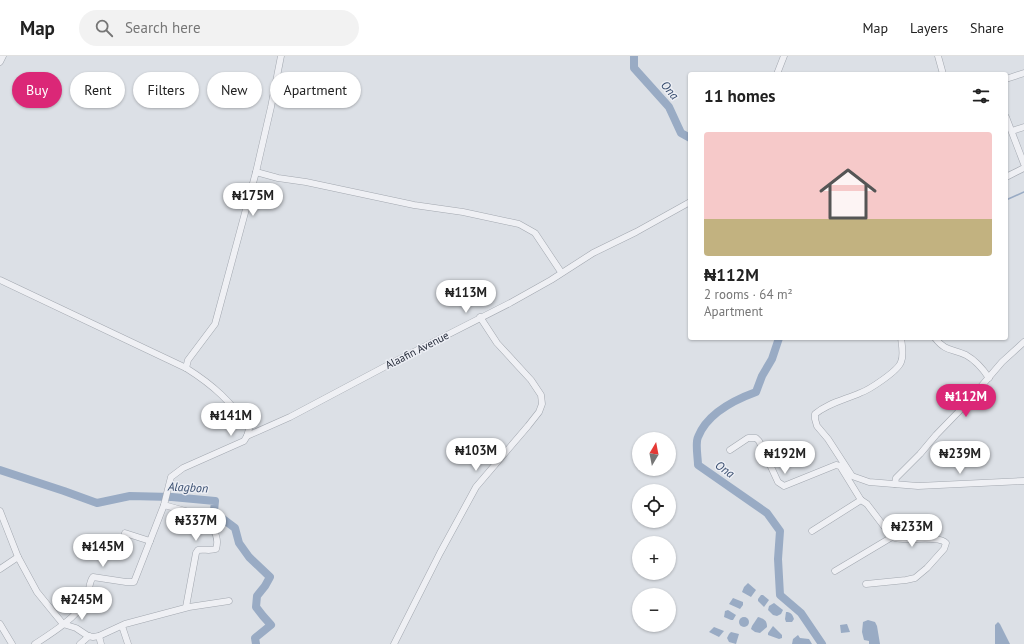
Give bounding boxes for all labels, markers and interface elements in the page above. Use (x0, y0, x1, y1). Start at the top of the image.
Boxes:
search box (79, 10, 359, 46)
text: Map (20, 16, 55, 40)
icon: search (93, 17, 115, 39)
text: Search here (125, 18, 201, 37)
text: Map (862, 19, 888, 37)
text: Layers (910, 19, 948, 37)
text: Share (970, 19, 1004, 37)
chip: Buy (12, 72, 62, 108)
chip: Rent (70, 72, 125, 108)
chip: Filters (133, 72, 199, 108)
chip: New (207, 72, 262, 108)
chip: Apartment (270, 72, 361, 108)
water label: Ona (658, 78, 682, 103)
text: 11 homes (704, 85, 775, 107)
icon: filters (970, 85, 992, 107)
icon: home (812, 158, 884, 230)
pin: ₦175M (225, 183, 281, 217)
text: ₦175M (232, 187, 274, 204)
text: ₦112M (704, 264, 759, 286)
pin: ₦113M (438, 280, 494, 314)
text: ₦113M (445, 284, 487, 301)
text: 2 rooms · 64 m² (704, 286, 793, 303)
text: Apartment (704, 303, 763, 320)
street label: Alaafin Avenue (383, 328, 451, 372)
pin: ₦112M (938, 384, 994, 418)
text: ₦112M (945, 388, 987, 405)
pin: ₦141M (203, 403, 259, 437)
text: ₦141M (210, 407, 252, 424)
north arrow (632, 432, 676, 476)
map controls (632, 432, 676, 632)
pin: ₦103M (448, 438, 504, 472)
pin: ₦192M (757, 441, 813, 475)
pin: ₦239M (932, 441, 988, 475)
text: ₦103M (455, 442, 497, 459)
text: ₦192M (764, 445, 806, 462)
text: ₦239M (939, 445, 981, 462)
water label: Ona (713, 457, 738, 481)
water label: Alagbon (166, 478, 209, 496)
button: locate (632, 484, 676, 528)
pin: ₦337M (168, 508, 224, 542)
text: ₦337M (175, 512, 217, 529)
pin: ₦233M (884, 514, 940, 548)
text: ₦233M (891, 518, 933, 535)
pin: ₦145M (75, 534, 131, 568)
button: + (632, 536, 676, 580)
text: ₦145M (82, 538, 124, 555)
pin: ₦245M (54, 587, 110, 621)
button: − (632, 588, 676, 632)
text: ₦245M (61, 591, 103, 608)

